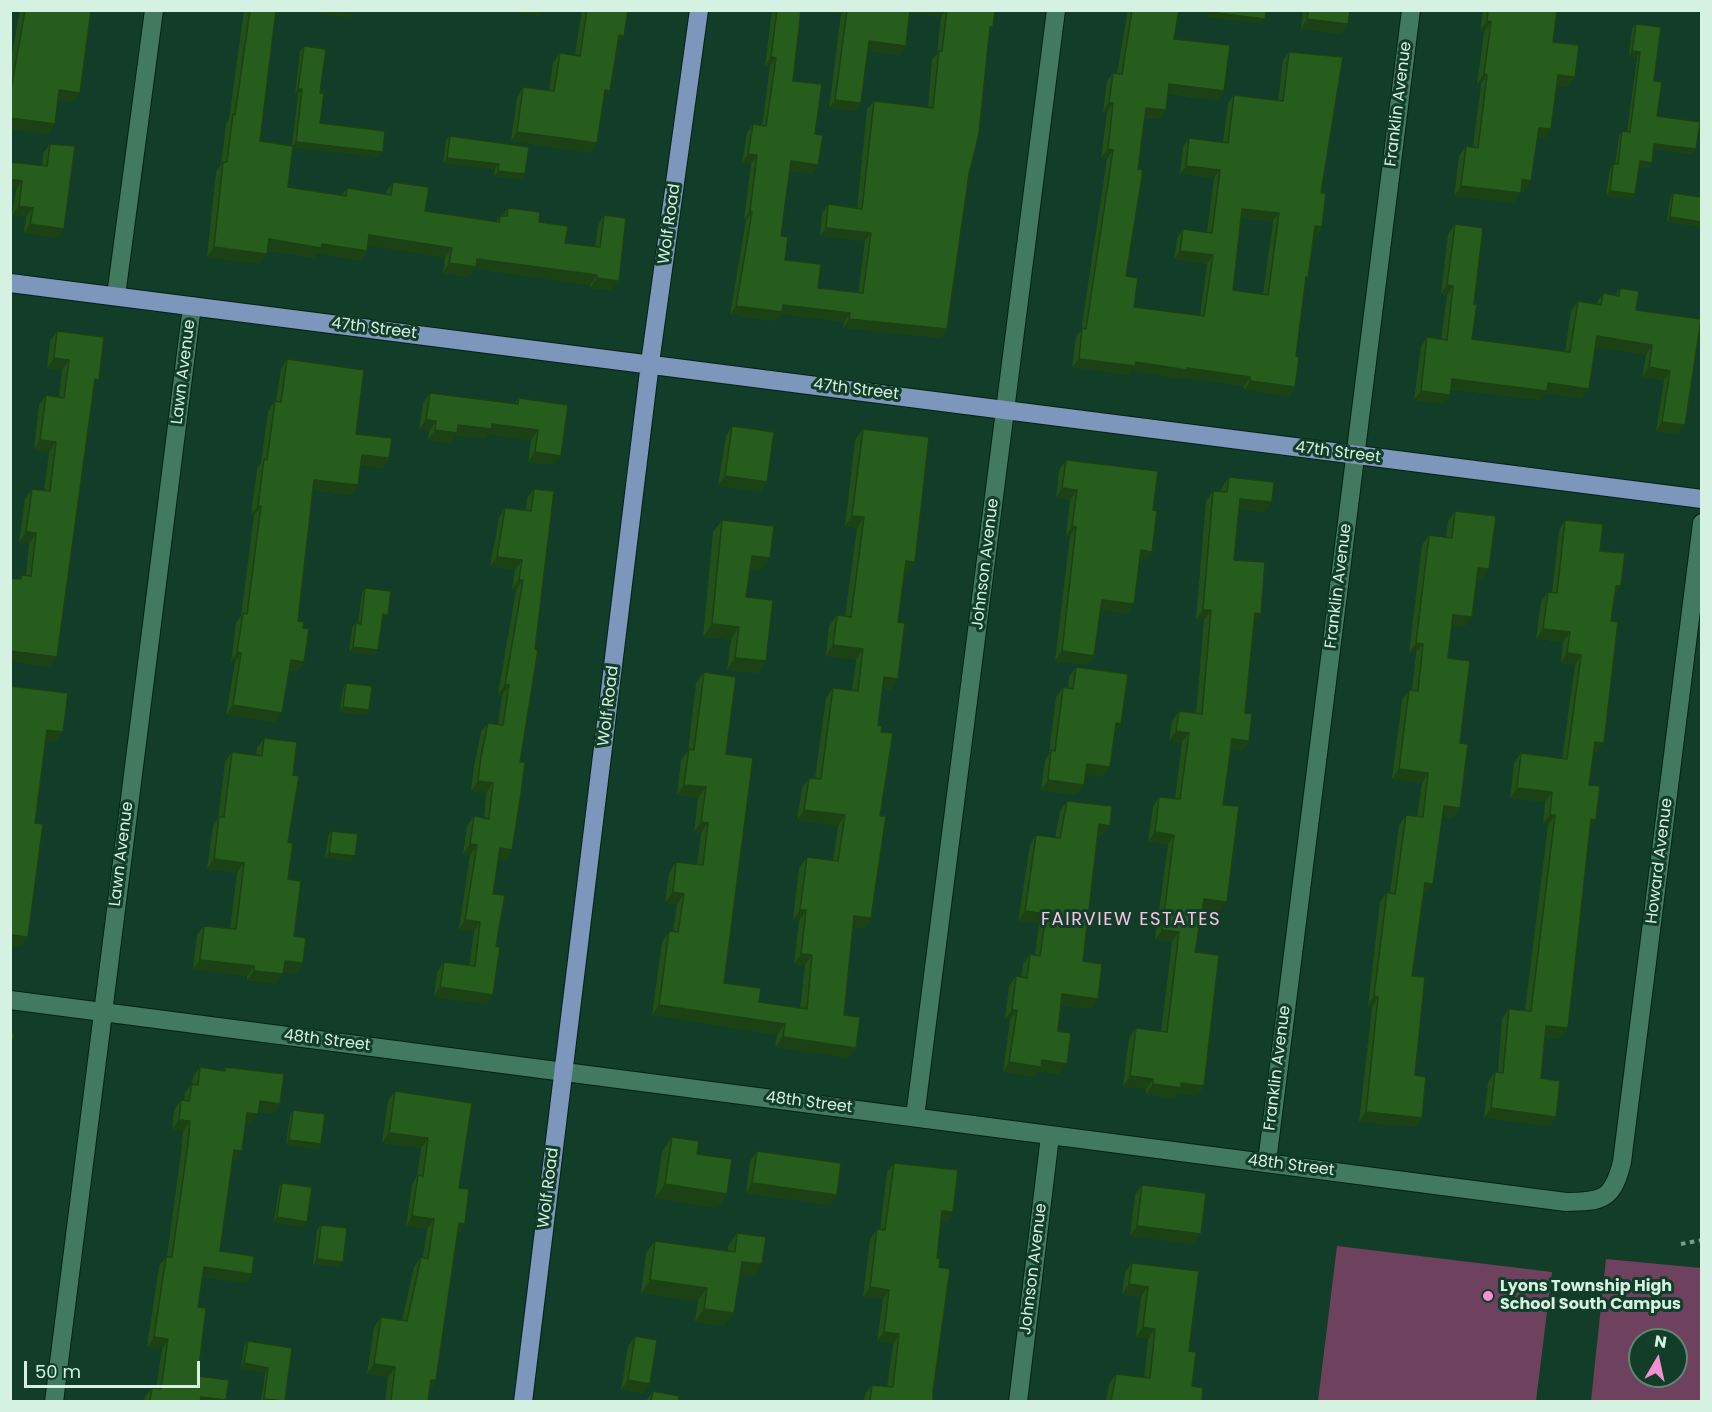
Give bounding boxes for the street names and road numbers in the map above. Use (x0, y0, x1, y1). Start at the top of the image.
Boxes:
street label: Franklin Avenue (1382, 40, 1416, 168)
street label: Wolf Road (655, 183, 685, 265)
street label: 47th Street (330, 314, 418, 344)
street label: Lawn Avenue (168, 319, 200, 425)
street label: 47th Street (812, 375, 900, 405)
street label: 47th Street (1294, 438, 1382, 468)
street label: Johnson Avenue (968, 497, 1004, 631)
street label: Franklin Avenue (1322, 522, 1356, 650)
street label: Wolf Road (595, 665, 623, 747)
street label: Howard Avenue (1643, 797, 1677, 925)
street label: Lawn Avenue (106, 801, 138, 907)
street label: Franklin Avenue (1261, 1004, 1295, 1132)
street label: 48th Street (282, 1026, 372, 1056)
street label: 48th Street (764, 1088, 854, 1118)
street label: Wolf Road (535, 1147, 563, 1229)
street label: 48th Street (1246, 1151, 1336, 1181)
street label: Johnson Avenue (1016, 1202, 1052, 1336)

